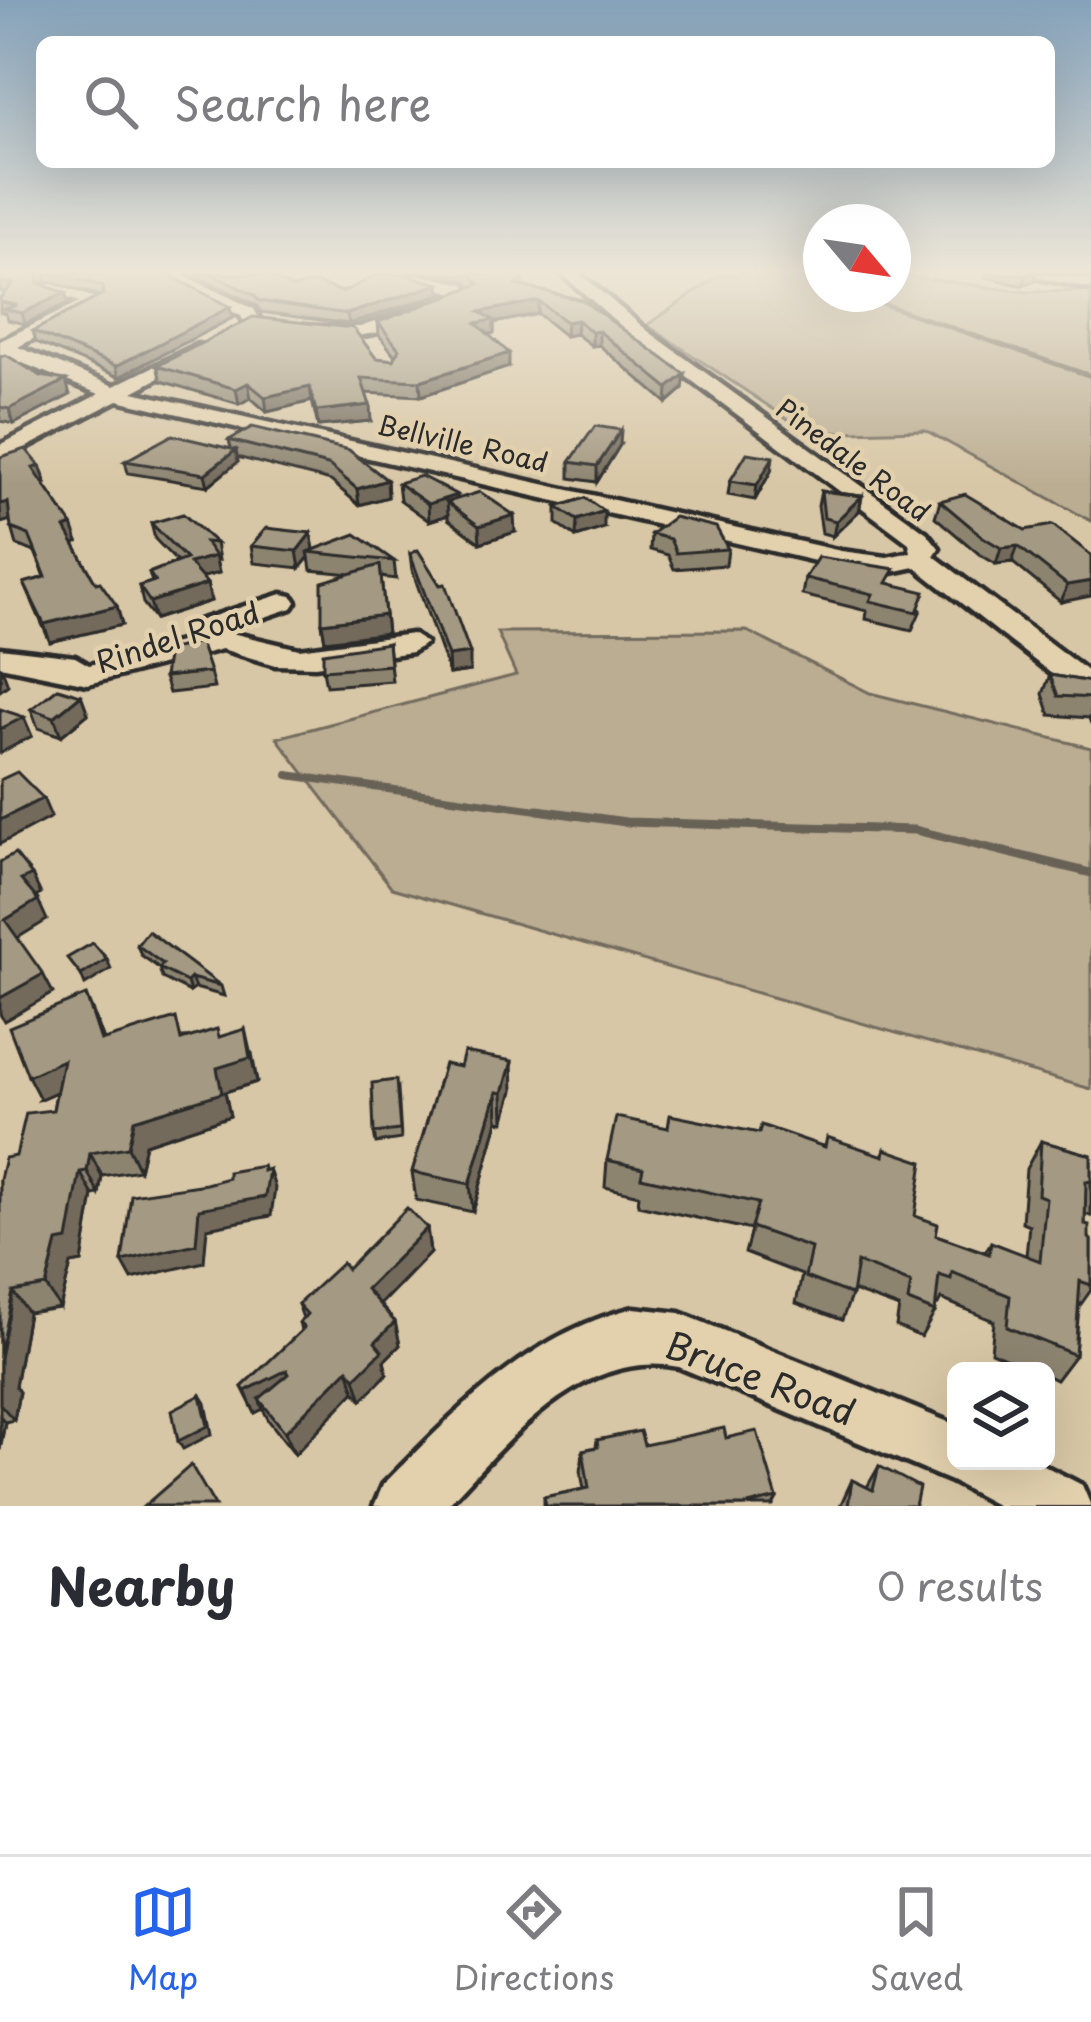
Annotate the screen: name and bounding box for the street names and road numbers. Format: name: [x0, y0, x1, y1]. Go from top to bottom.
street label: Pinedale Road: [768, 387, 940, 531]
street label: Bellville Road: [374, 402, 552, 482]
street label: Rindel Road: [89, 588, 265, 684]
street label: Bruce Road: [658, 1316, 864, 1438]

